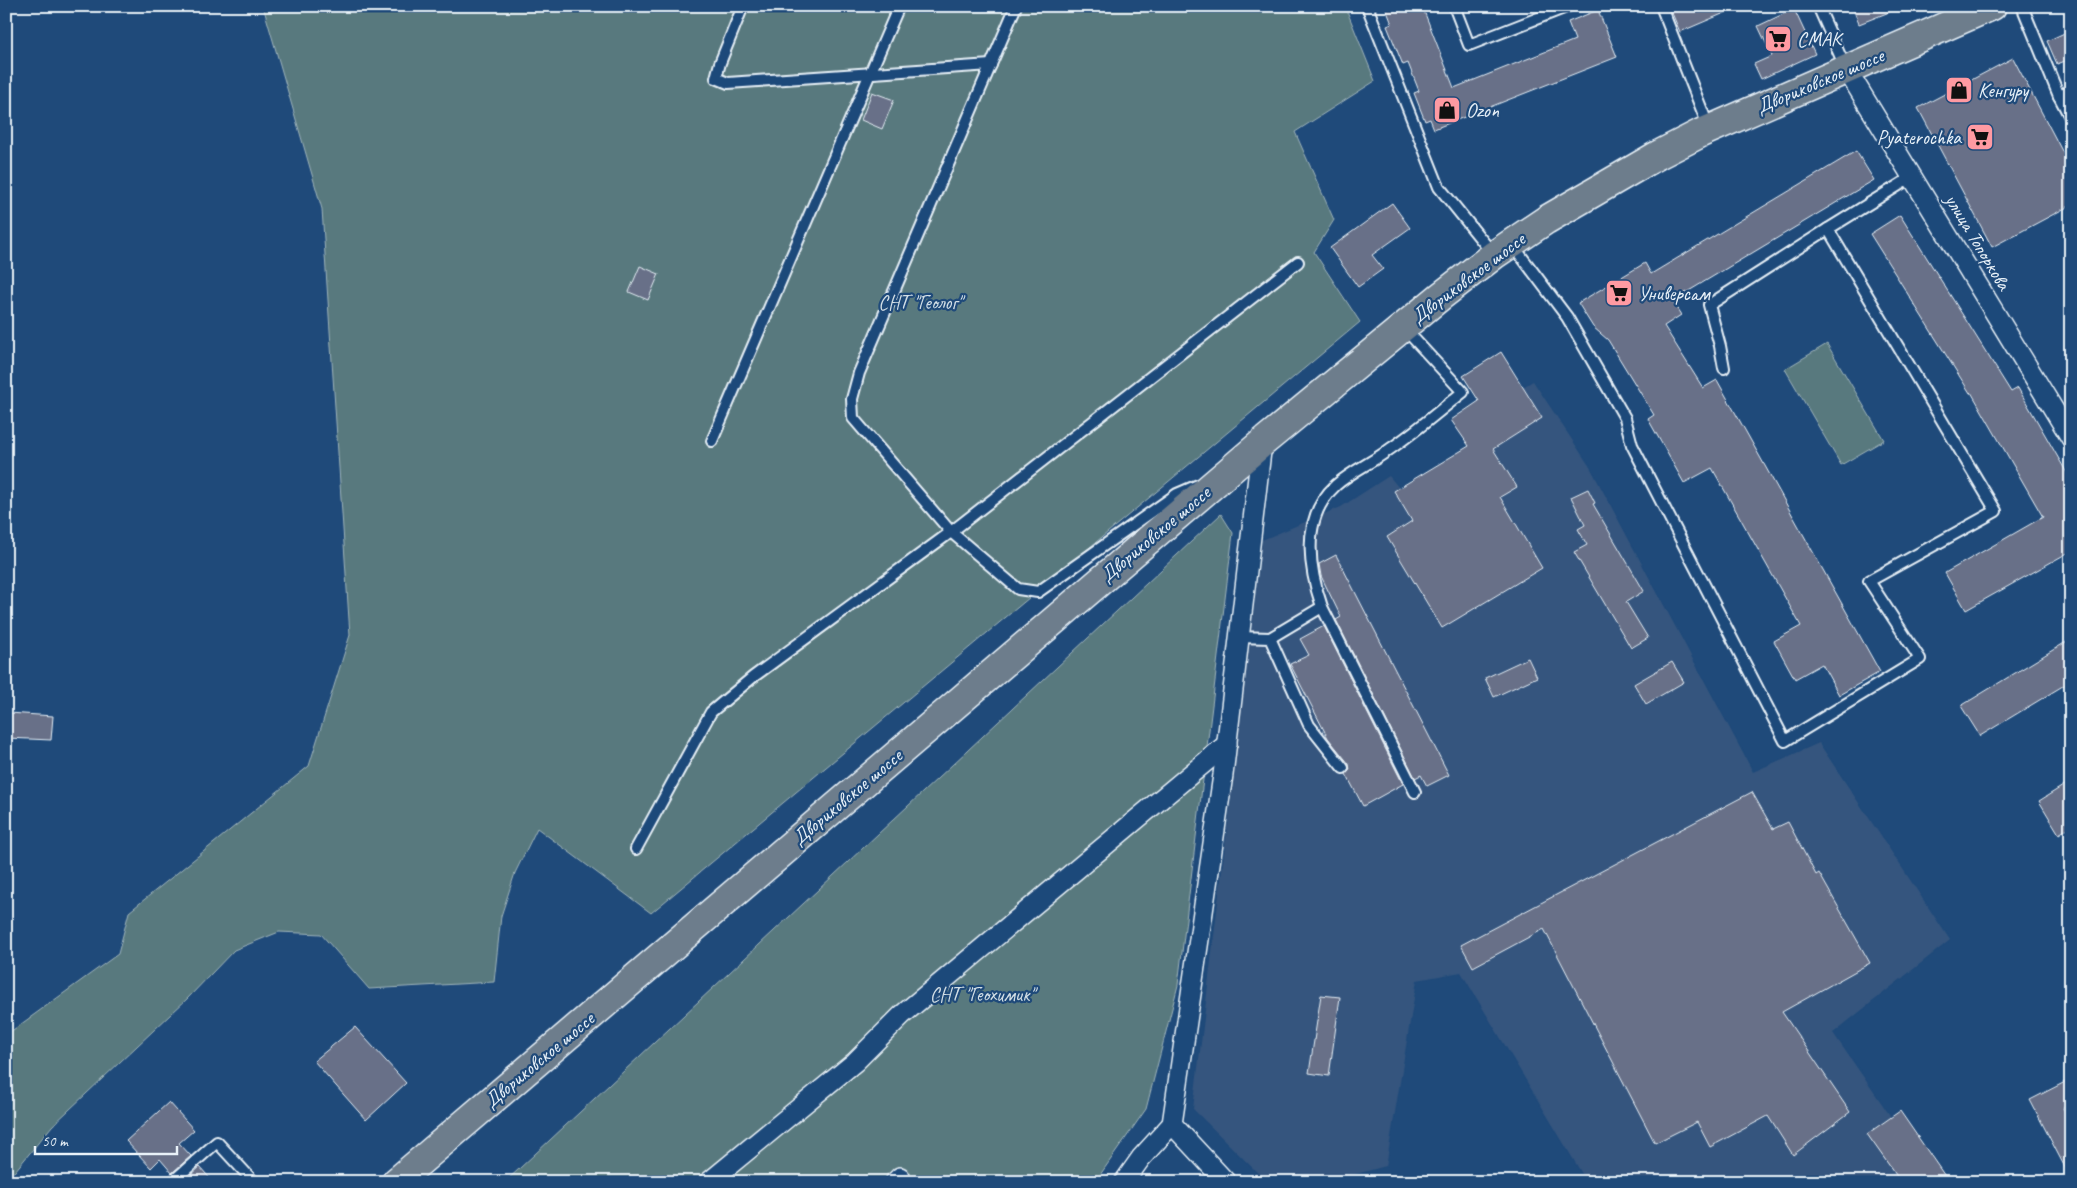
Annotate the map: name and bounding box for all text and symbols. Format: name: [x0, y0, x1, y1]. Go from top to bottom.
supermarket icon: СМАК: [1763, 24, 1793, 54]
place label: СМАК: [1797, 27, 1844, 52]
street label: Двориковское шоссе: [1752, 42, 1889, 119]
shop icon: Кенгуру: [1944, 75, 1974, 105]
place label: Кенгуру: [1978, 78, 2030, 103]
shop icon: Ozon: [1432, 95, 1462, 125]
place label: Ozon: [1466, 98, 1500, 123]
supermarket icon: Pyaterochka: [1965, 122, 1995, 152]
place label: Pyaterochka: [1877, 125, 1962, 150]
street label: улица Топоркова: [1939, 188, 2017, 296]
street label: Двориковское шоссе: [1406, 226, 1531, 329]
supermarket icon: Универсам: [1604, 278, 1634, 308]
place label: Универсам: [1638, 281, 1711, 306]
park label: СНТ "Геолог": [878, 290, 966, 315]
street label: Двориковское шоссе: [1095, 480, 1216, 587]
street label: Двориковское шоссе: [787, 743, 908, 850]
park label: СНТ "Геохимик": [930, 982, 1039, 1007]
street label: Двориковское шоссе: [479, 1006, 600, 1113]
scale bar: [35, 1123, 178, 1155]
text: 50 m: [42, 1132, 69, 1151]

